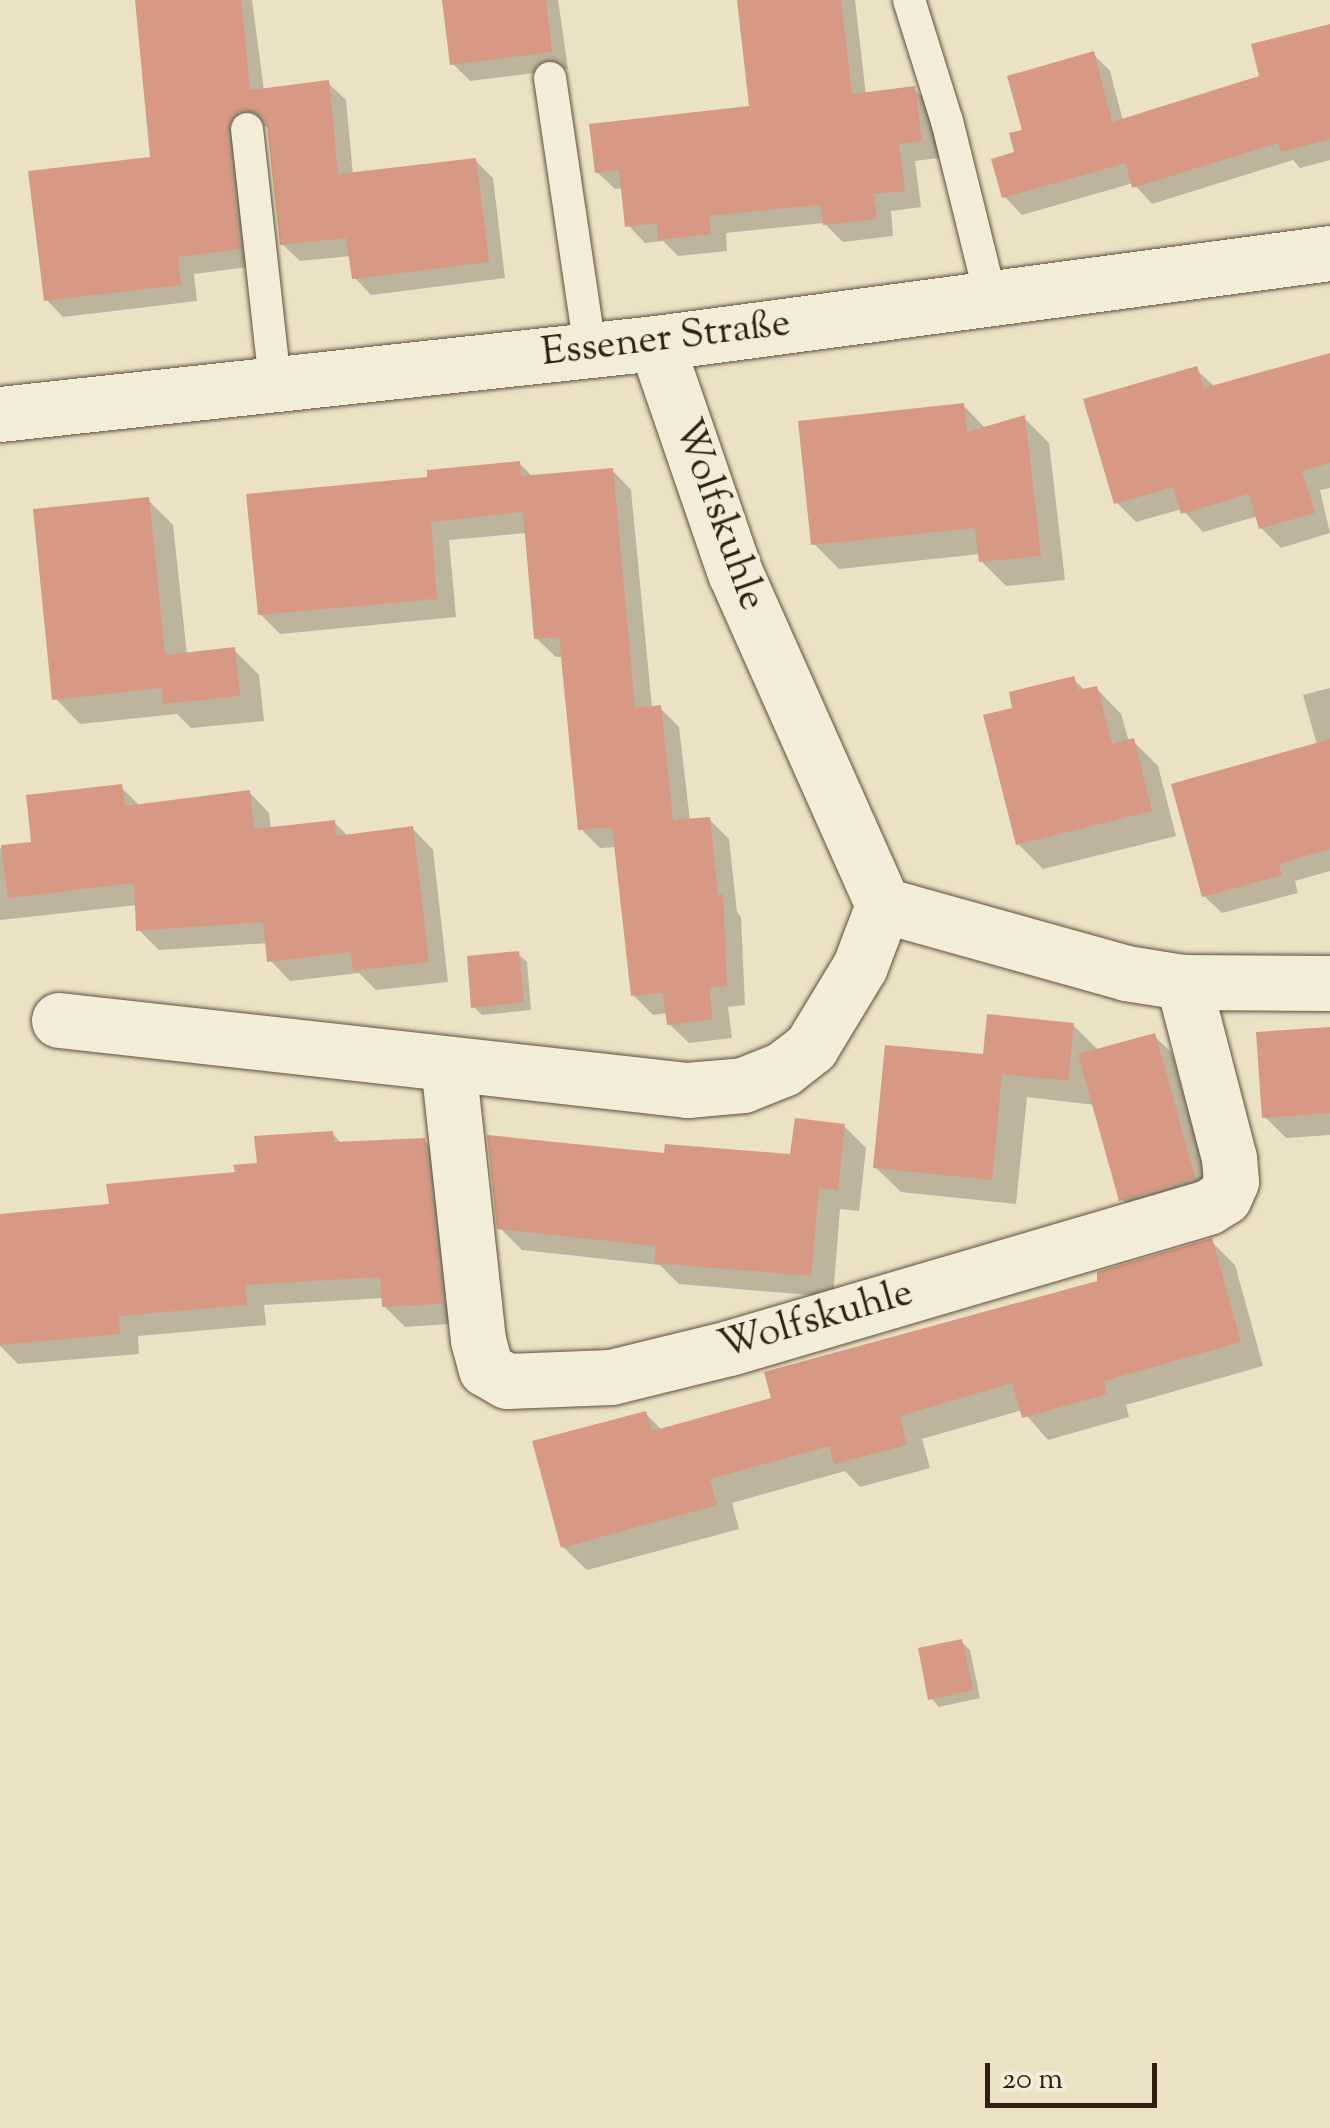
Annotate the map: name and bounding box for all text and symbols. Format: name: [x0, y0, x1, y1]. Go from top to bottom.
street label: Essener Straße: [539, 301, 793, 379]
street label: Wolfskuhle: [661, 413, 775, 617]
street label: Wolfskuhle: [713, 1270, 919, 1372]
scale bar: [990, 2043, 1162, 2105]
text: 20 m: [1002, 2059, 1063, 2102]

